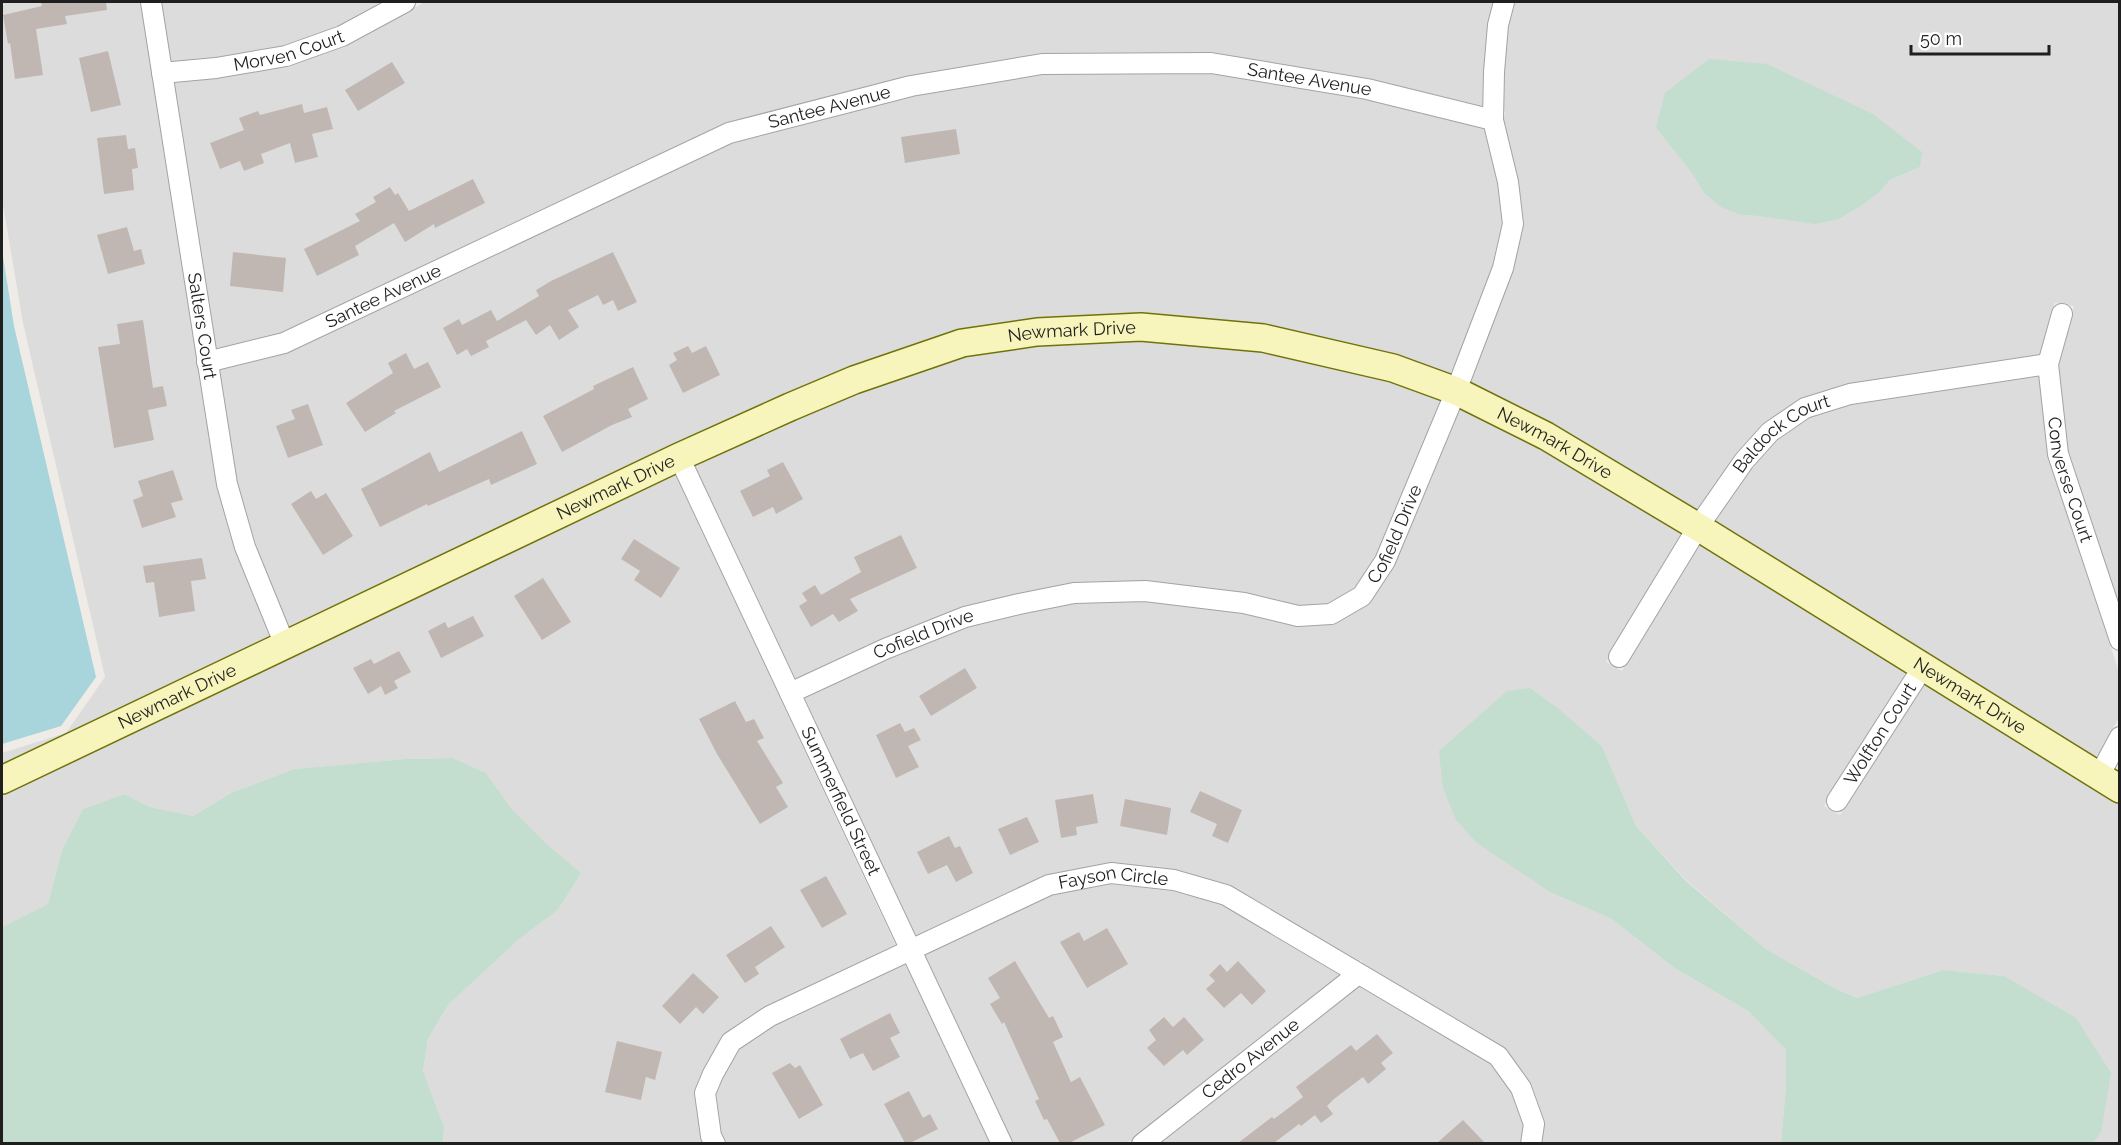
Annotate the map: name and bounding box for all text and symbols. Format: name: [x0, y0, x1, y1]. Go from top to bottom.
scale bar: [1911, 18, 2049, 56]
street label: Morven Court: [232, 25, 346, 75]
text: 50 m: [1920, 28, 1962, 49]
street label: Santee Avenue: [1246, 58, 1374, 100]
street label: Santee Avenue: [766, 81, 893, 132]
street label: Santee Avenue: [322, 259, 445, 332]
street label: Salters Court: [184, 271, 221, 381]
street label: Newmark Drive: [1006, 316, 1137, 346]
street label: Baldock Court: [1728, 390, 1832, 477]
street label: Newmark Drive: [1494, 402, 1617, 483]
street label: Converse Court: [2044, 416, 2098, 545]
street label: Newmark Drive: [553, 449, 678, 524]
street label: Cofield Drive: [1362, 481, 1426, 587]
street label: Cofield Drive: [870, 604, 976, 663]
street label: Newmark Drive: [1910, 652, 2031, 738]
street label: Newmark Drive: [114, 659, 240, 733]
street label: Wolfton Court: [1839, 678, 1920, 788]
street label: Summerfield Street: [797, 723, 885, 878]
street label: Fayson Circle: [1057, 861, 1170, 893]
street label: Cedro Avenue: [1197, 1013, 1303, 1103]

